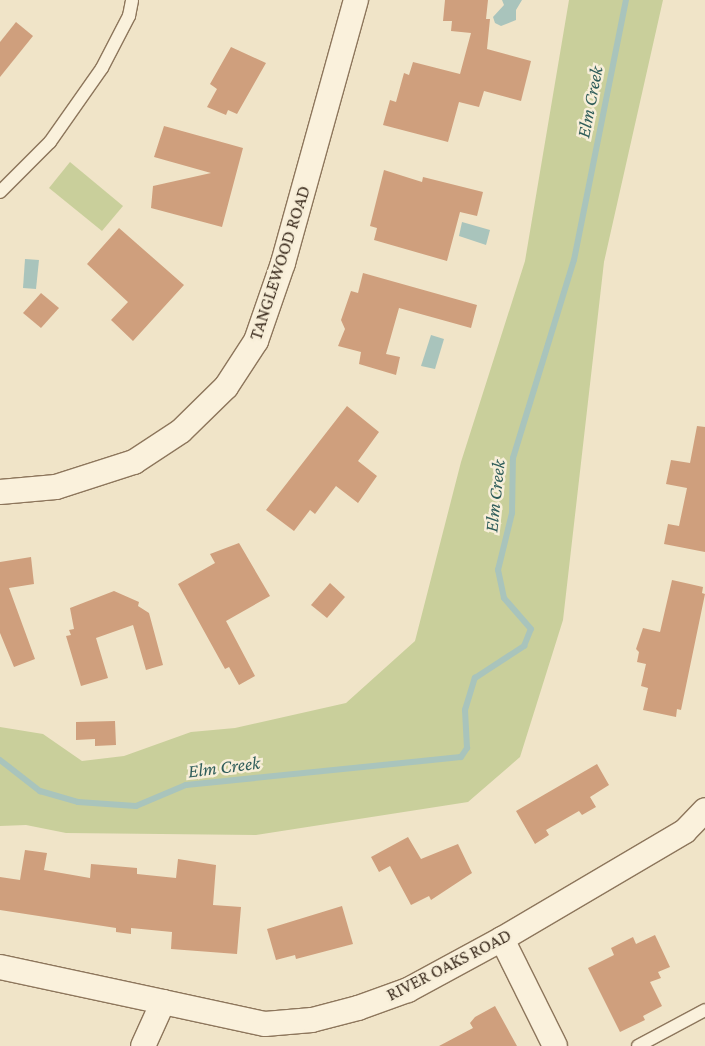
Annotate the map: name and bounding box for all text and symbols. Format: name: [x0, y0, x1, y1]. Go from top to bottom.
water label: Elm Creek: [572, 64, 608, 140]
street label: TANGLEWOOD ROAD: [245, 183, 315, 343]
water label: Elm Creek: [480, 459, 510, 533]
water label: Elm Creek: [187, 751, 261, 783]
street label: RIVER OAKS ROAD: [383, 924, 515, 1006]

